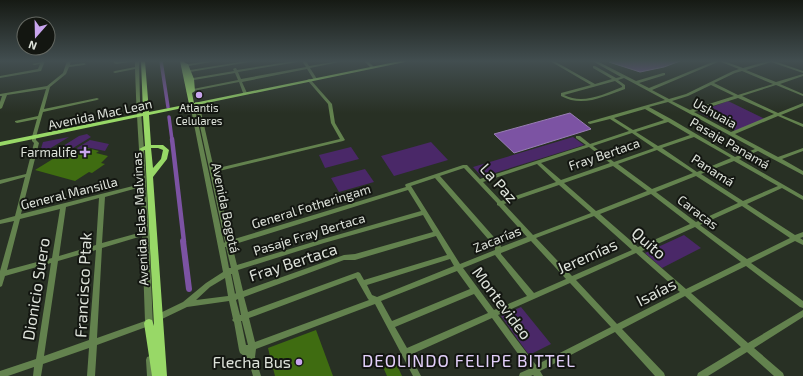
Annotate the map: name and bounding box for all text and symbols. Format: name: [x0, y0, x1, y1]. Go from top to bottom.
north arrow: [16, 16, 56, 56]
text: N: [26, 38, 38, 53]
marker: Atlantis Celulares: [194, 90, 204, 100]
street label: Ushuaia: [690, 94, 740, 132]
street label: Avenida Mac Lean: [46, 95, 154, 133]
place label: Atlantis Celulares: [176, 101, 223, 127]
street label: Pasaje Panamá: [687, 114, 773, 172]
street label: Fray Bertaca: [566, 134, 642, 174]
place label: Farmalife: [21, 144, 77, 160]
marker: Farmalife: [80, 147, 90, 157]
street label: Panamá: [689, 150, 737, 190]
street label: Avenida Islas Malvinas: [129, 152, 151, 286]
street label: La Paz: [477, 159, 522, 206]
street label: Avenida Bogotá: [209, 161, 243, 255]
street label: General Mansilla: [19, 173, 119, 213]
street label: General Fotheringam: [249, 180, 373, 232]
street label: Caracas: [674, 191, 722, 233]
street label: Pasaje Fray Bertaca: [251, 209, 367, 259]
street label: Zacarías: [471, 222, 523, 256]
street label: Quito: [628, 223, 670, 263]
street label: Francisco Ptak: [70, 232, 95, 338]
street label: Jeremías: [554, 234, 620, 277]
street label: Dionicio Suero: [18, 236, 53, 341]
street label: Fray Bertaca: [246, 238, 339, 285]
street label: Montevideo: [469, 262, 536, 343]
street label: Isaías: [633, 274, 679, 310]
district label: DEOLINDO FELIPE BITTEL: [362, 350, 576, 370]
place label: Flecha Bus: [212, 352, 291, 371]
marker: Flecha Bus: [294, 357, 304, 367]

